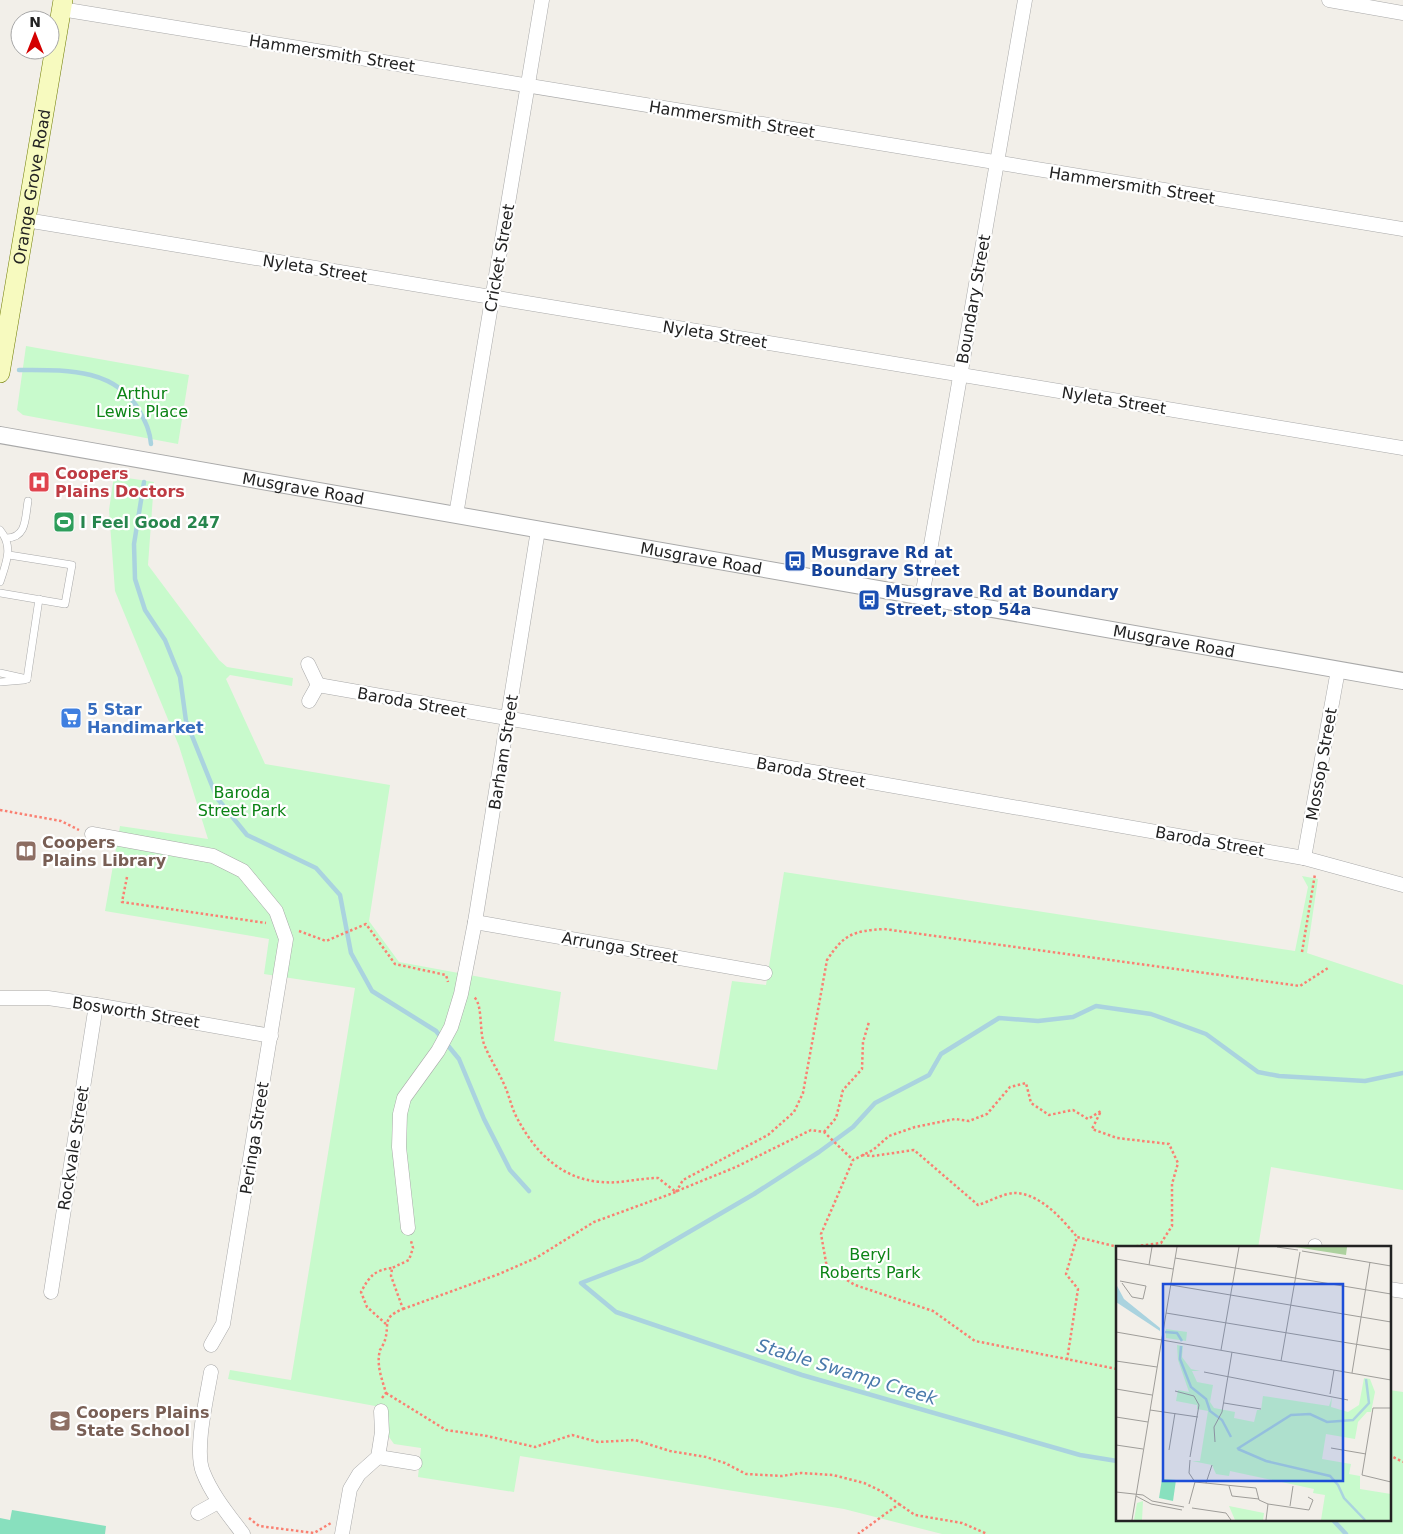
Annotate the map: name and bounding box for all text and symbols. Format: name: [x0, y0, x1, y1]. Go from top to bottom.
north arrow: [10, 10, 60, 60]
text: N: [29, 14, 41, 30]
street label: Hammersmith Street: [248, 31, 416, 76]
street label: Hammersmith Street: [648, 97, 816, 142]
street label: Orange Grove Road: [10, 108, 54, 266]
street label: Hammersmith Street: [1048, 163, 1216, 208]
street label: Cricket Street: [481, 203, 518, 314]
street label: Boundary Street: [953, 233, 994, 365]
street label: Nyleta Street: [261, 251, 369, 286]
street label: Nyleta Street: [661, 317, 769, 352]
street label: Nyleta Street: [1060, 383, 1168, 418]
park label: Arthur Lewis Place: [96, 384, 188, 421]
place label: Coopers Plains Doctors: [55, 464, 185, 501]
street label: Musgrave Road: [241, 469, 366, 509]
hospital icon: Coopers Plains Doctors: [27, 470, 51, 494]
sports icon: I Feel Good 247: [52, 510, 76, 534]
place label: I Feel Good 247: [80, 513, 220, 532]
street label: Musgrave Road: [639, 538, 764, 578]
place label: Musgrave Rd at Boundary Street: [811, 543, 960, 580]
bus stop icon: Musgrave Rd at Boundary Street: [783, 549, 807, 573]
place label: Musgrave Rd at Boundary Street, stop 54a: [885, 582, 1119, 619]
bus stop icon: Musgrave Rd at Boundary Street, stop 54a: [857, 588, 881, 612]
street label: Musgrave Road: [1112, 621, 1236, 661]
street label: Baroda Street: [356, 684, 468, 721]
street label: Barham Street: [485, 693, 522, 811]
place label: 5 Star Handimarket: [87, 700, 204, 737]
supermarket icon: 5 Star Handimarket: [59, 706, 83, 730]
street label: Mossop Street: [1302, 706, 1341, 822]
street label: Baroda Street: [755, 754, 867, 791]
park label: Baroda Street Park: [198, 783, 287, 820]
street label: Baroda Street: [1154, 823, 1266, 860]
place label: Coopers Plains Library: [42, 833, 167, 870]
library icon: Coopers Plains Library: [14, 839, 38, 863]
street label: Arrunga Street: [560, 928, 680, 967]
street label: Bosworth Street: [71, 993, 201, 1032]
street label: Peringa Street: [236, 1080, 273, 1196]
street label: Rockvale Street: [54, 1085, 93, 1212]
park label: Beryl Roberts Park: [819, 1245, 921, 1282]
inset map: [1116, 1246, 1390, 1522]
water label: Stable Swamp Creek: [755, 1334, 941, 1409]
place label: Coopers Plains State School: [76, 1403, 209, 1440]
school or university icon: Coopers Plains State School: [48, 1409, 72, 1433]

